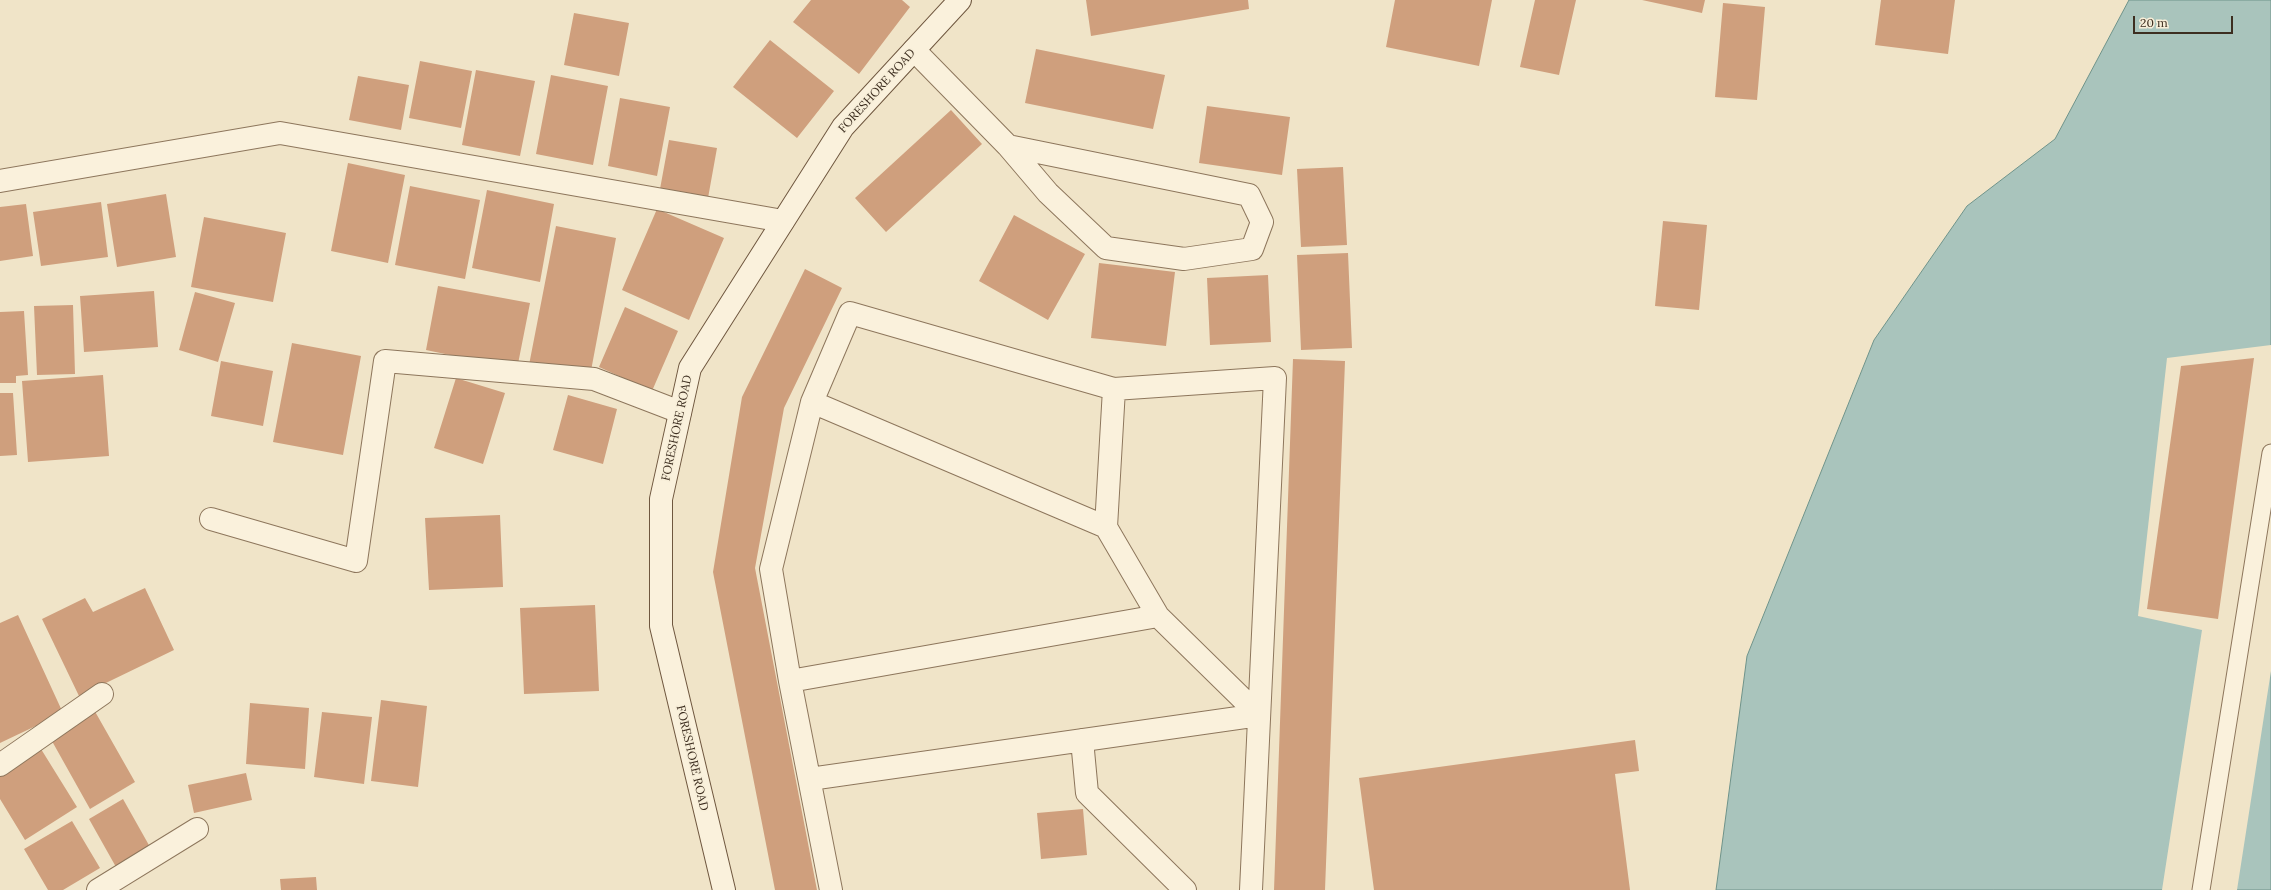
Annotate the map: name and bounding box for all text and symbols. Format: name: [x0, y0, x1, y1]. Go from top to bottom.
scale bar: [2135, 8, 2235, 34]
text: 20 m: [2140, 15, 2168, 30]
street label: FORESHORE ROAD: [836, 46, 918, 136]
street label: FORESHORE ROAD: [659, 374, 695, 482]
street label: FORESHORE ROAD: [673, 704, 711, 812]

